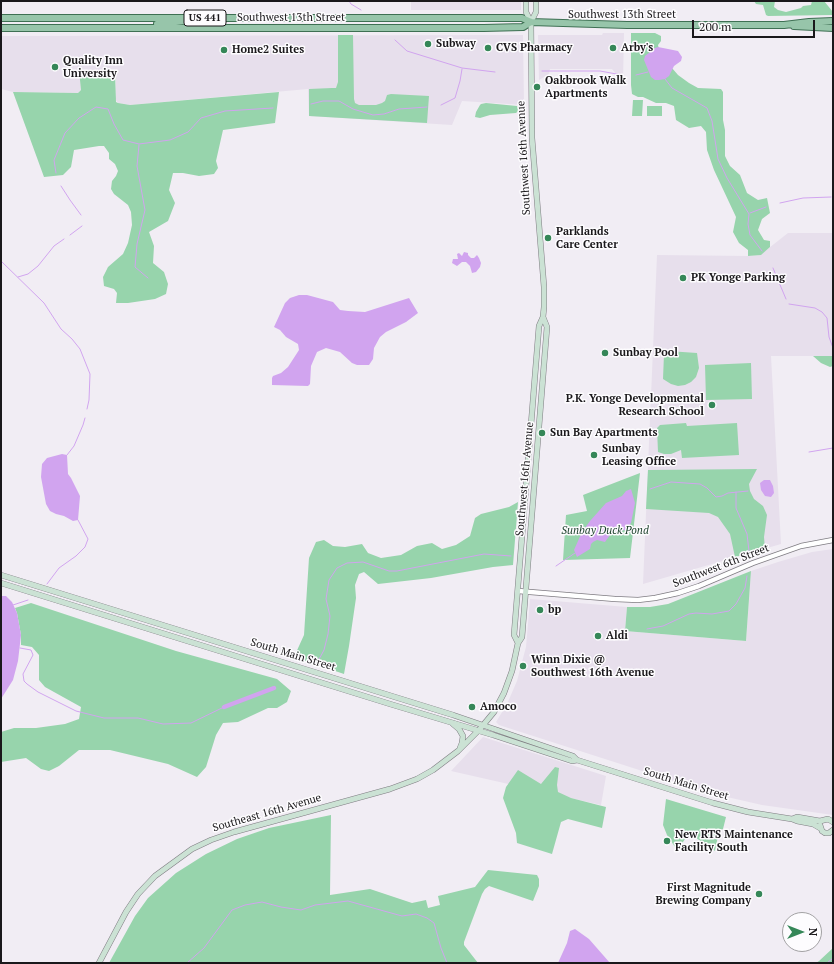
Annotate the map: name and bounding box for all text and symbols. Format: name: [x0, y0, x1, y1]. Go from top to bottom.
street label: Southwest 13th Street: [568, 8, 676, 22]
road number: US 441: [184, 10, 226, 26]
street label: Southwest 13th Street: [237, 11, 345, 25]
scale bar: [694, 12, 817, 38]
text: 200 m: [699, 19, 731, 34]
place label: Subway: [436, 37, 476, 51]
marker: Subway: [423, 39, 433, 49]
place label: CVS Pharmacy: [496, 41, 572, 55]
place label: Arby's: [621, 41, 653, 55]
place label: Home2 Suites: [232, 43, 304, 57]
marker: CVS Pharmacy: [483, 43, 493, 53]
marker: Arby's: [608, 43, 618, 53]
marker: Home2 Suites: [219, 45, 229, 55]
place label: Quality Inn University: [63, 54, 123, 80]
marker: Quality Inn University: [50, 62, 60, 72]
place label: Oakbrook Walk Apartments: [545, 74, 626, 100]
marker: Oakbrook Walk Apartments: [532, 82, 542, 92]
street label: Southwest 16th Avenue: [514, 100, 534, 216]
place label: Parklands Care Center: [556, 225, 618, 251]
marker: Parklands Care Center: [543, 233, 553, 243]
place label: PK Yonge Parking: [691, 271, 785, 285]
marker: PK Yonge Parking: [678, 273, 688, 283]
place label: Sunbay Pool: [613, 346, 678, 360]
marker: Sunbay Pool: [600, 348, 610, 358]
place label: P.K. Yonge Developmental Research School: [566, 392, 704, 418]
marker: P.K. Yonge Developmental Research School: [707, 400, 717, 410]
street label: Southwest 16th Avenue: [513, 421, 537, 537]
place label: Sun Bay Apartments: [550, 426, 658, 440]
marker: Sun Bay Apartments: [537, 428, 547, 438]
place label: Sunbay Leasing Office: [602, 442, 676, 468]
marker: Sunbay Leasing Office: [589, 450, 599, 460]
park label: Sunbay Duck Pond: [561, 524, 649, 538]
street label: Southwest 6th Street: [671, 542, 771, 590]
place label: bp: [548, 603, 561, 617]
marker: bp: [535, 605, 545, 615]
place label: Aldi: [606, 629, 628, 643]
marker: Aldi: [593, 631, 603, 641]
street label: South Main Street: [249, 636, 337, 674]
place label: Winn Dixie @ Southwest 16th Avenue: [531, 653, 654, 679]
marker: Winn Dixie @ Southwest 16th Avenue: [518, 661, 528, 671]
place label: Amoco: [480, 700, 516, 714]
marker: Amoco: [467, 702, 477, 712]
street label: South Main Street: [642, 765, 730, 803]
street label: Southeast 16th Avenue: [211, 791, 323, 835]
place label: New RTS Maintenance Facility South: [675, 828, 793, 854]
marker: New RTS Maintenance Facility South: [662, 836, 672, 846]
place label: First Magnitude Brewing Company: [655, 881, 751, 907]
marker: First Magnitude Brewing Company: [754, 889, 764, 899]
north arrow: [782, 912, 822, 952]
text: N: [806, 928, 820, 936]

